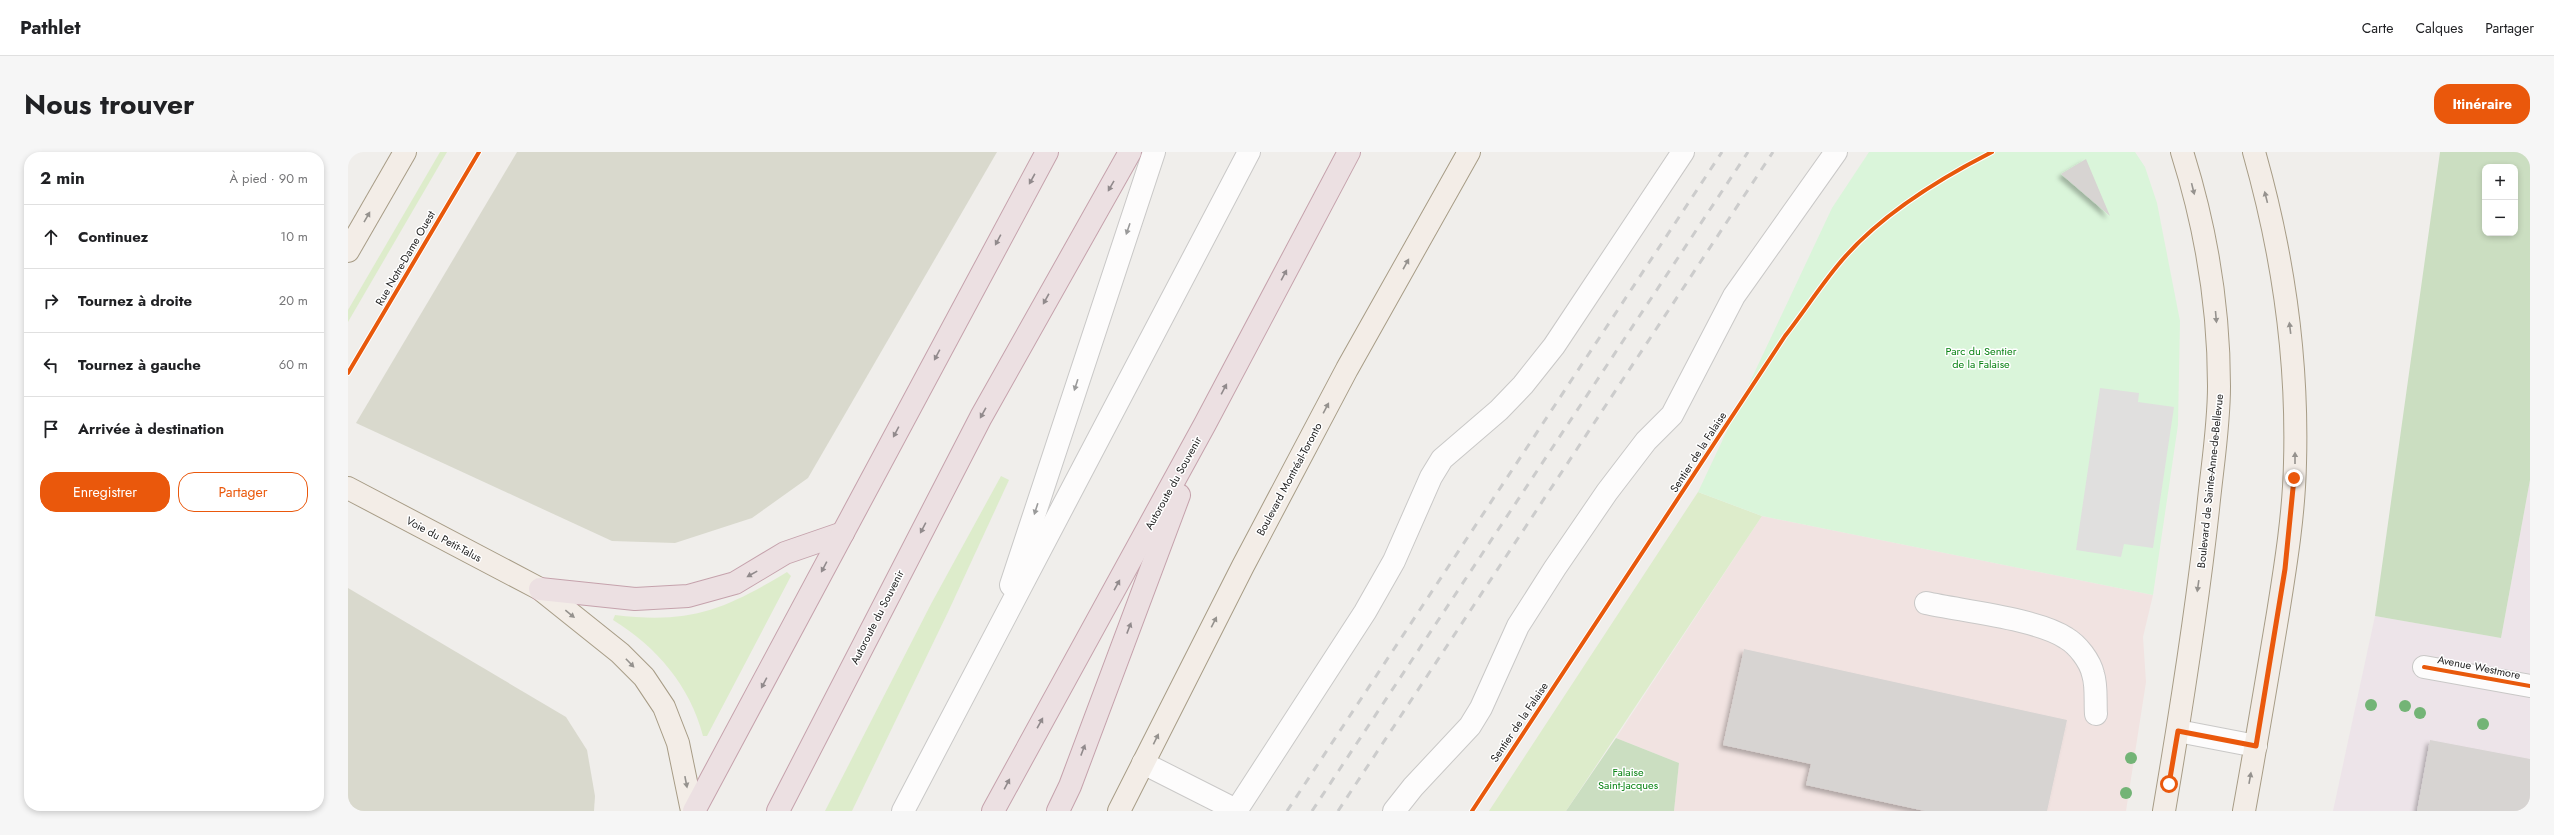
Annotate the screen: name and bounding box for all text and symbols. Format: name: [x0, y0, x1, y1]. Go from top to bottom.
text: Pathlet: [20, 14, 80, 41]
text: Carte: [2362, 18, 2393, 38]
text: Calques: [2415, 18, 2463, 38]
text: Partager: [2485, 18, 2534, 38]
text: Nous trouver: [24, 84, 195, 125]
button: Itinéraire: [2434, 84, 2530, 124]
map controls: [2482, 164, 2518, 236]
button: +: [2482, 164, 2518, 200]
text: 2 min: [40, 166, 85, 190]
text: À pied · 90 m: [230, 169, 308, 188]
one-way arrow: [1028, 173, 1035, 185]
one-way arrow: [1107, 180, 1114, 192]
one-way arrow: [2191, 183, 2197, 196]
one-way arrow: [2263, 190, 2269, 202]
button: −: [2482, 200, 2518, 236]
street label: Rue Notre-Dame Ouest: [371, 207, 439, 308]
one-way arrow: [364, 211, 371, 223]
one-way arrow: [1125, 223, 1131, 235]
icon: ahead: [40, 226, 62, 248]
text: Continuez: [78, 226, 148, 248]
text: 10 m: [280, 227, 308, 246]
one-way arrow: [995, 235, 1002, 246]
one-way arrow: [1403, 258, 1410, 270]
one-way arrow: [1281, 269, 1288, 280]
icon: right: [40, 290, 62, 312]
text: Tournez à droite: [78, 290, 192, 312]
text: 20 m: [279, 291, 308, 310]
one-way arrow: [1043, 293, 1049, 305]
one-way arrow: [2212, 311, 2219, 323]
one-way arrow: [2287, 322, 2293, 334]
park label: Parc du Sentier de la Falaise: [1946, 343, 2017, 372]
one-way arrow: [934, 349, 940, 361]
icon: left: [40, 354, 62, 376]
text: Tournez à gauche: [78, 354, 201, 376]
text: 60 m: [279, 355, 308, 374]
one-way arrow: [1073, 379, 1079, 391]
one-way arrow: [1220, 384, 1227, 395]
street label: Boulevard de Sainte-Anne-de-Bellevue: [2193, 393, 2227, 569]
one-way arrow: [1323, 402, 1330, 414]
one-way arrow: [980, 407, 987, 418]
street label: Sentier de la Falaise: [1666, 408, 1730, 495]
icon: arrive: [40, 418, 62, 440]
text: Arrivée à destination: [78, 418, 224, 440]
street label: Boulevard Montréal-Toronto: [1252, 420, 1326, 538]
one-way arrow: [893, 427, 899, 438]
street label: Autoroute du Souvenir: [1141, 433, 1205, 533]
one-way arrow: [2292, 451, 2298, 464]
route end: [2285, 469, 2303, 487]
button: Enregistrer: [40, 472, 170, 512]
button: Partager: [178, 472, 308, 512]
one-way arrow: [1033, 503, 1039, 515]
street label: Voie du Petit-Talus: [403, 512, 485, 566]
one-way arrow: [920, 522, 926, 534]
one-way arrow: [821, 561, 827, 573]
street label: Autoroute du Souvenir: [846, 567, 908, 667]
one-way arrow: [746, 571, 757, 577]
one-way arrow: [1113, 579, 1120, 590]
one-way arrow: [2195, 580, 2201, 592]
one-way arrow: [565, 609, 576, 618]
one-way arrow: [1211, 617, 1217, 628]
one-way arrow: [1126, 621, 1132, 633]
street label: Avenue Westmore: [2436, 651, 2522, 683]
one-way arrow: [625, 658, 635, 668]
one-way arrow: [761, 677, 767, 688]
street label: Sentier de la Falaise: [1486, 679, 1552, 765]
one-way arrow: [1037, 717, 1043, 729]
one-way arrow: [1153, 733, 1159, 744]
one-way arrow: [1081, 743, 1087, 755]
park label: Falaise Saint-Jacques: [1598, 764, 1659, 793]
one-way arrow: [2247, 772, 2253, 784]
route start: [2160, 775, 2178, 793]
one-way arrow: [684, 776, 690, 788]
one-way arrow: [1004, 778, 1010, 790]

